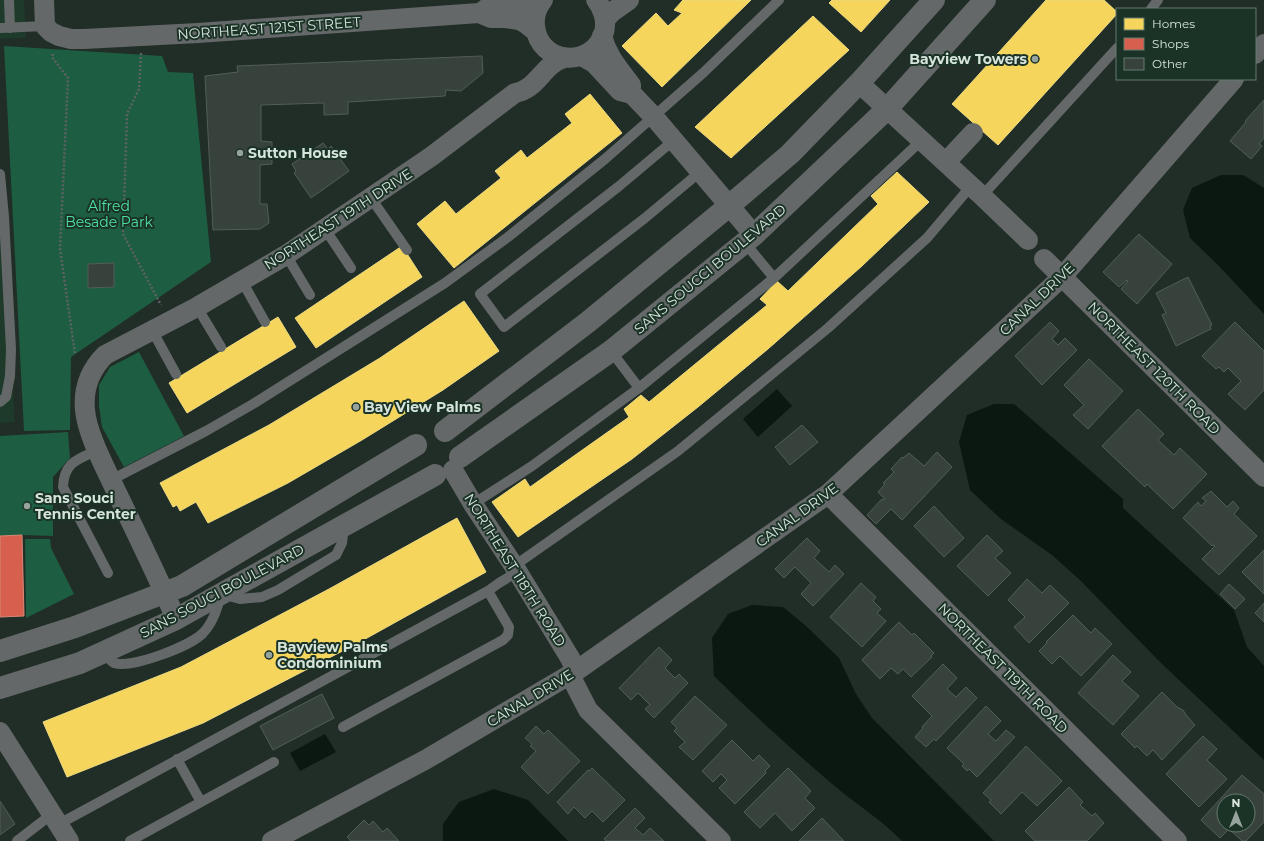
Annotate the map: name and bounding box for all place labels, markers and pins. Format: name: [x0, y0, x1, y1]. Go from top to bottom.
place label: Bayview Towers: [909, 50, 1028, 68]
marker: Bayview Towers: [1030, 54, 1040, 64]
place label: Sutton House: [248, 144, 348, 162]
marker: Sutton House: [235, 148, 245, 158]
place label: Bay View Palms: [364, 398, 481, 416]
marker: Bay View Palms: [351, 402, 361, 412]
place label: Sans Souci Tennis Center: [35, 489, 136, 523]
marker: Sans Souci Tennis Center: [22, 501, 32, 511]
place label: Bayview Palms Condominium: [277, 638, 388, 672]
marker: Bayview Palms Condominium: [264, 650, 274, 660]

